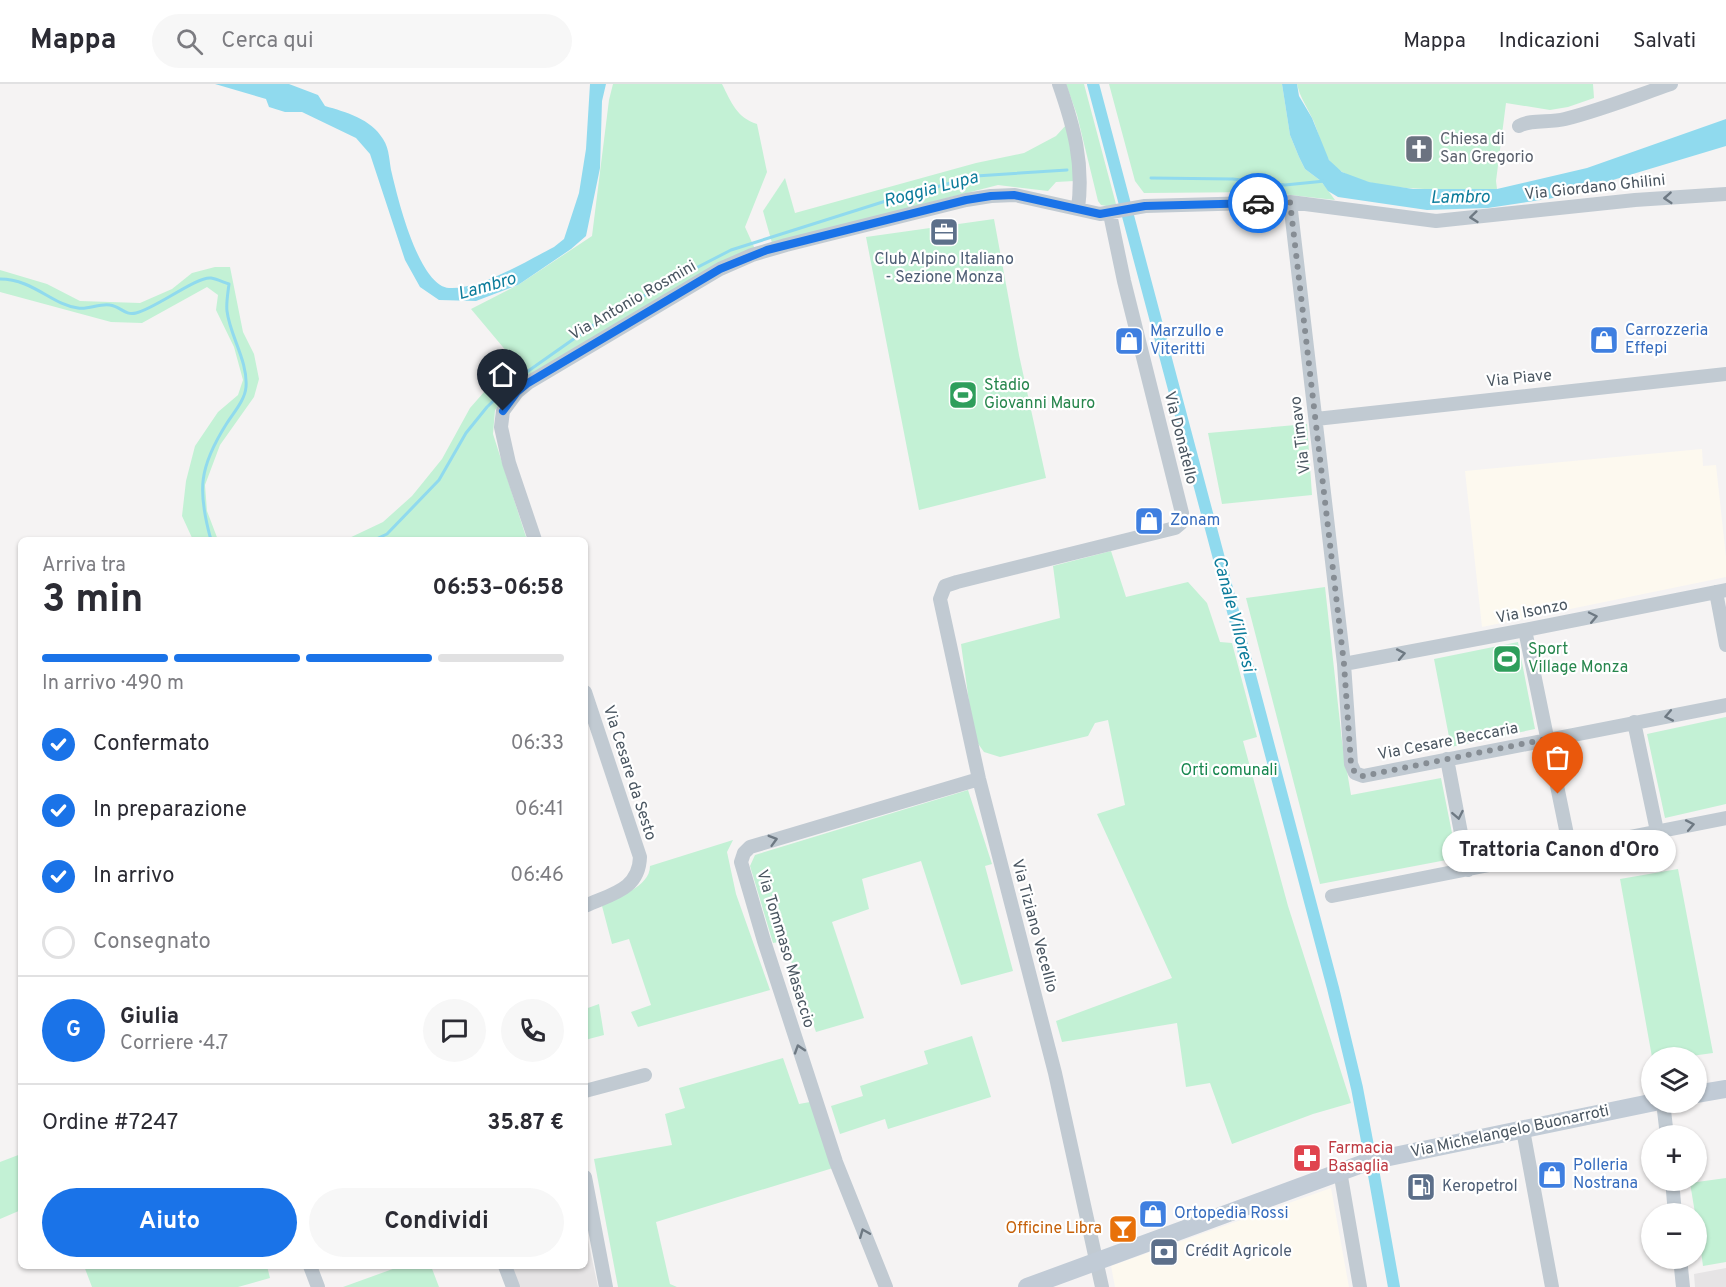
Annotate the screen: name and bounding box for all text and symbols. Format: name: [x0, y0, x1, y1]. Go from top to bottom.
search box: [152, 14, 572, 68]
text: Mappa: [30, 23, 116, 59]
icon: search: [173, 25, 206, 58]
text: Cerca qui: [221, 28, 314, 55]
text: Mappa: [1403, 28, 1466, 55]
text: Indicazioni: [1499, 28, 1600, 55]
text: Salvati: [1633, 28, 1696, 55]
place label: Chiesa di San Gregorio: [1440, 130, 1534, 168]
church icon: Chiesa di San Gregorio: [1403, 133, 1435, 165]
water label: Roggia Lupa: [881, 166, 981, 214]
street label: Via Giordano Ghilini: [1524, 171, 1666, 205]
courier: [1228, 173, 1288, 233]
water label: Lambro: [1430, 186, 1490, 210]
icon: car: [1242, 187, 1275, 220]
one-way arrow: [1663, 191, 1672, 204]
one-way arrow: [1469, 210, 1478, 223]
office icon: Club Alpino Italiano - Sezione Monza: [928, 216, 960, 248]
place label: Club Alpino Italiano - Sezione Monza: [874, 250, 1014, 288]
street label: Via Antonio Rosmini: [566, 256, 700, 346]
water label: Lambro: [455, 268, 519, 306]
place label: Carrozzeria Effepi: [1625, 321, 1708, 359]
place label: Marzullo e Viteritti: [1150, 322, 1224, 360]
shop icon: Carrozzeria Effepi: [1588, 324, 1620, 356]
shop icon: Marzullo e Viteritti: [1113, 325, 1145, 357]
pin: [477, 349, 528, 411]
icon: home: [486, 358, 519, 391]
street label: Via Piave: [1485, 366, 1553, 392]
place label: Stadio Giovanni Mauro: [984, 376, 1095, 414]
sports icon: Stadio Giovanni Mauro: [947, 379, 979, 411]
street label: Via Donatello: [1159, 389, 1201, 487]
street label: Via Timavo: [1286, 395, 1316, 475]
shop icon: Zonam: [1133, 505, 1165, 537]
place label: Zonam: [1170, 511, 1220, 531]
text: Arriva tra: [42, 553, 126, 579]
water label: Canale Villoresi: [1206, 554, 1260, 676]
text: 06:53–06:58: [433, 575, 564, 602]
text: 3 min: [42, 577, 143, 626]
street label: Via Isonzo: [1494, 595, 1570, 629]
one-way arrow: [1587, 611, 1597, 624]
place label: Sport Village Monza: [1528, 640, 1628, 678]
sports icon: Sport Village Monza: [1491, 643, 1523, 675]
one-way arrow: [1396, 648, 1406, 661]
text: In arrivo · 490 m: [42, 671, 184, 697]
street label: Via Cesare da Sesto: [598, 703, 660, 843]
one-way arrow: [1664, 709, 1674, 722]
street label: Via Cesare Beccaria: [1376, 719, 1520, 765]
icon: check: [42, 728, 75, 761]
text: Confermato: [93, 731, 210, 758]
text: 06:33: [511, 731, 564, 757]
pin: [1532, 732, 1583, 794]
icon: bag: [1541, 741, 1574, 774]
park label: Orti comunali: [1180, 761, 1278, 781]
icon: check: [42, 794, 75, 827]
text: In preparazione: [93, 797, 247, 824]
text: 06:41: [515, 797, 564, 823]
one-way arrow: [1451, 809, 1464, 819]
one-way arrow: [1685, 819, 1695, 832]
callout: Trattoria Canon d'Oro: [1441, 830, 1675, 872]
one-way arrow: [767, 835, 778, 847]
text: Trattoria Canon d'Oro: [1459, 838, 1659, 864]
street label: Via Tiziano Vecellio: [1007, 857, 1061, 995]
icon: check: [42, 860, 75, 893]
text: In arrivo: [93, 863, 175, 890]
text: 06:46: [510, 863, 564, 889]
street label: Via Tommaso Masaccio: [751, 867, 819, 1031]
text: Consegnato: [93, 929, 211, 956]
button: chat: [423, 999, 486, 1062]
button: phone: [501, 999, 564, 1062]
text: Giulia: [120, 1004, 179, 1031]
text: G: [66, 1017, 81, 1044]
text: Corriere · 4.7: [120, 1031, 228, 1057]
one-way arrow: [794, 1044, 806, 1055]
map controls: [1641, 1047, 1707, 1269]
button: layers: [1641, 1047, 1707, 1113]
street label: Via Michelangelo Buonarroti: [1409, 1101, 1611, 1163]
text: Ordine #7247: [42, 1110, 178, 1137]
text: 35.87 €: [487, 1110, 564, 1137]
button: +: [1641, 1125, 1707, 1191]
place label: Farmacia Basaglia: [1328, 1139, 1393, 1177]
pharmacy icon: Farmacia Basaglia: [1291, 1142, 1323, 1174]
place label: Polleria Nostrana: [1573, 1156, 1638, 1194]
shop icon: Polleria Nostrana: [1536, 1159, 1568, 1191]
fuel station icon: Keropetrol: [1405, 1171, 1437, 1203]
place label: Keropetrol: [1442, 1177, 1518, 1197]
button: Aiuto: [42, 1188, 297, 1257]
button: Condividi: [309, 1188, 564, 1257]
shop icon: Ortopedia Rossi: [1137, 1198, 1169, 1230]
button: −: [1641, 1203, 1707, 1269]
place label: Ortopedia Rossi: [1174, 1204, 1288, 1224]
bar icon: Officine Libra: [1107, 1213, 1139, 1245]
place label: Officine Libra: [1006, 1219, 1102, 1239]
one-way arrow: [859, 1228, 871, 1239]
bank icon: Crédit Agricole: [1148, 1236, 1180, 1268]
place label: Crédit Agricole: [1185, 1242, 1292, 1262]

